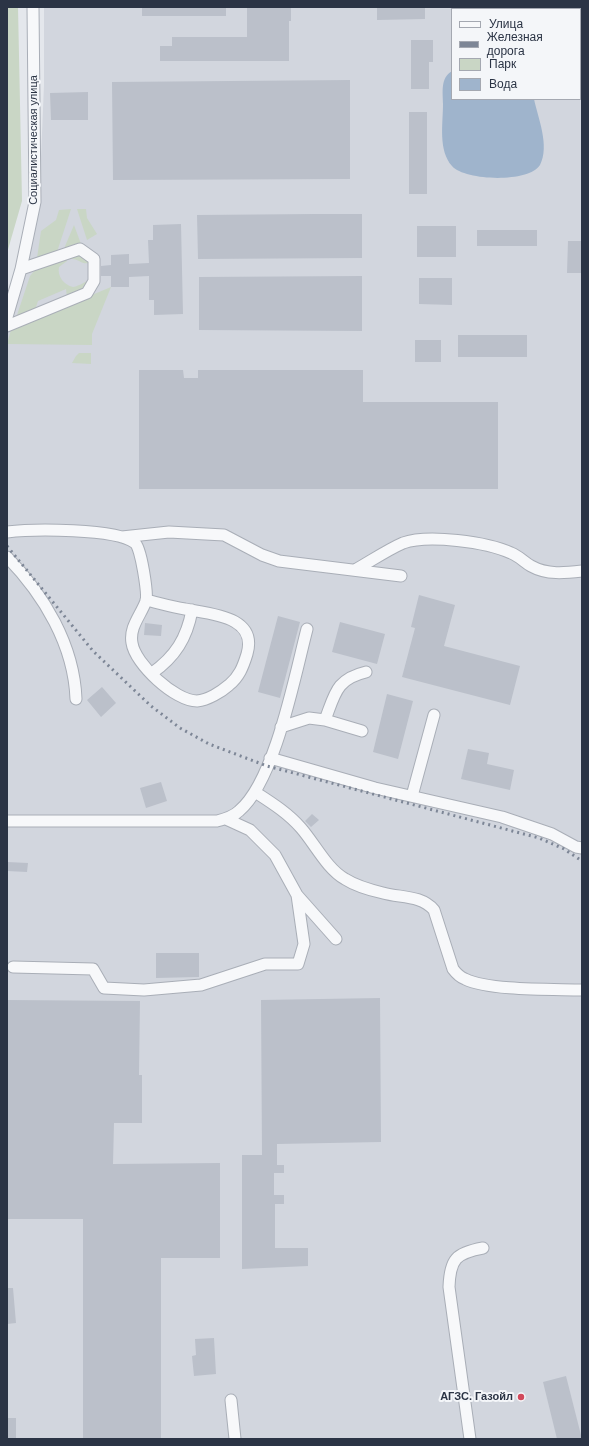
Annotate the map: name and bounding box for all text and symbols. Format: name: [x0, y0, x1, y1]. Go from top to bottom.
legend: [451, 8, 581, 100]
text: Улица: [489, 17, 523, 31]
text: Железная дорога: [487, 30, 543, 58]
text: Парк: [489, 57, 516, 71]
street label: Социалистическая улица: [27, 75, 41, 205]
text: Вода: [489, 77, 517, 91]
place label: АГЗС. Газойл: [440, 1390, 513, 1404]
marker: АГЗС. Газойл: [516, 1392, 526, 1402]

